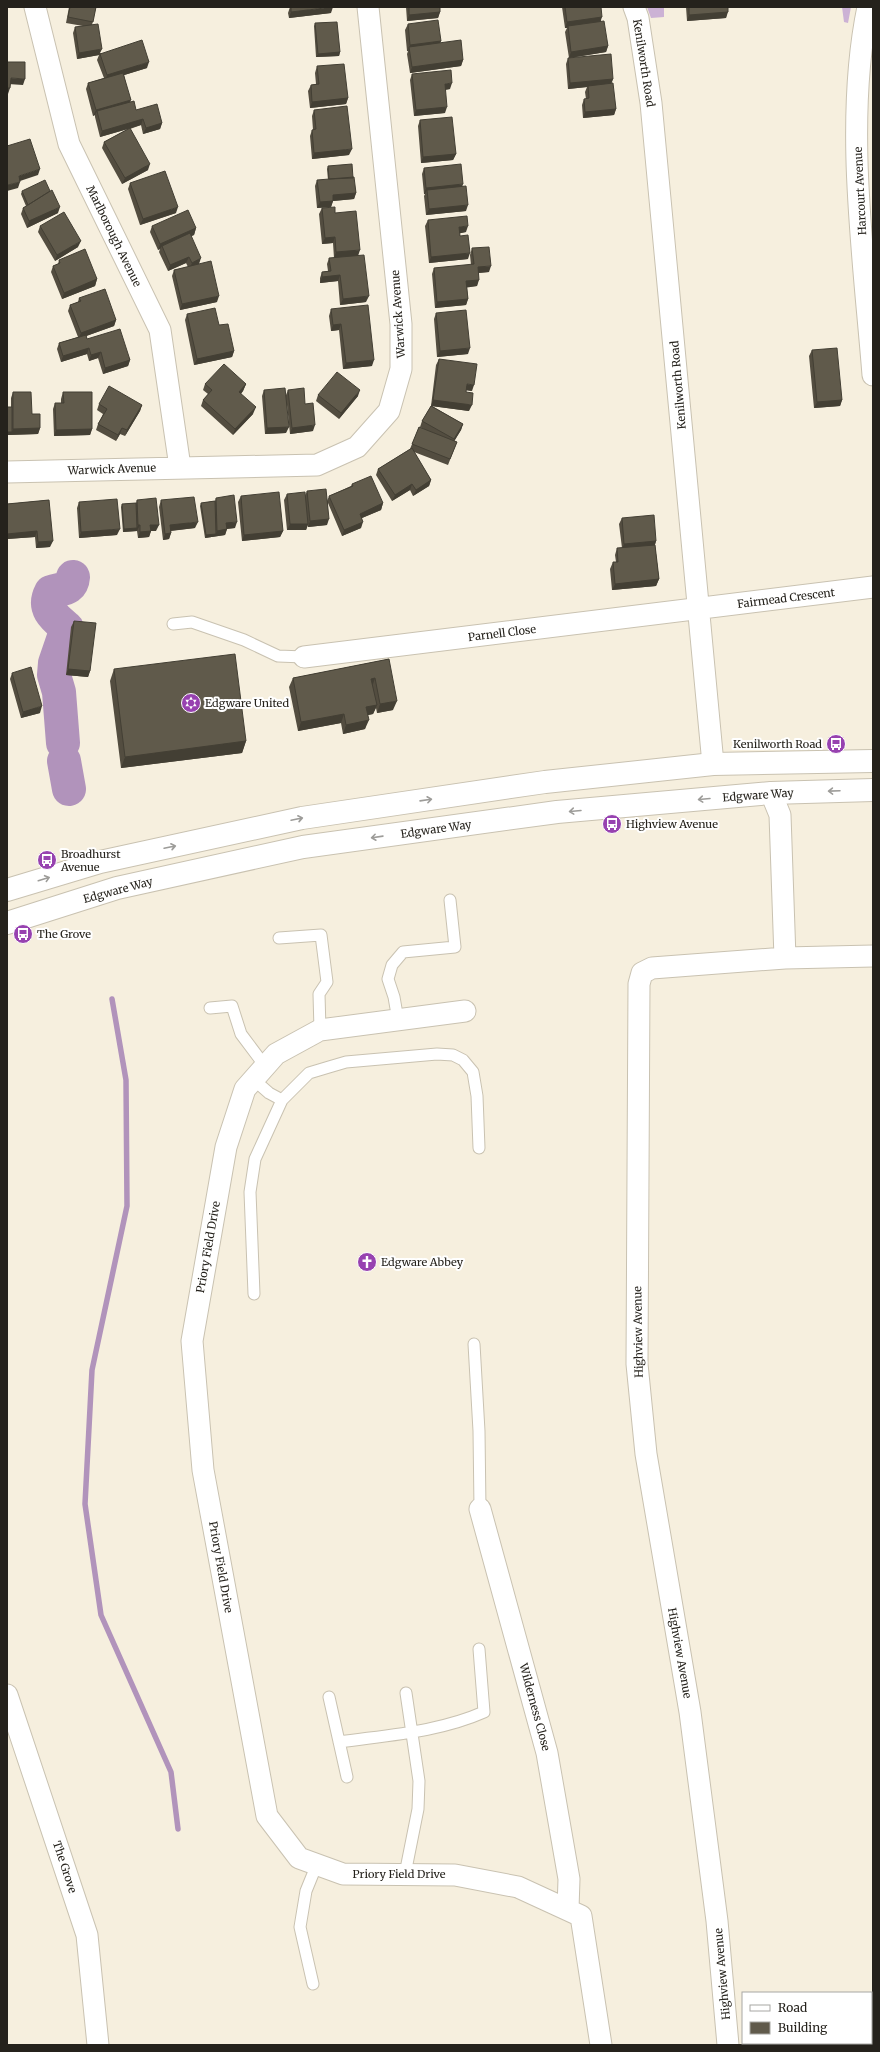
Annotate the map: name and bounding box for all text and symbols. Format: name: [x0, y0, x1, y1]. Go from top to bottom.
street label: Kenilworth Road: [630, 18, 658, 108]
street label: Harcourt Avenue: [851, 146, 869, 236]
street label: Marlborough Avenue: [83, 183, 145, 289]
street label: Warwick Avenue: [388, 269, 408, 359]
street label: Kenilworth Road: [667, 340, 689, 430]
street label: Warwick Avenue: [67, 460, 157, 478]
street label: Fairmead Crescent: [736, 585, 836, 611]
street label: Parnell Close: [467, 622, 537, 644]
synagogue icon: Edgware United: [180, 692, 202, 714]
place label: Edgware United: [205, 696, 289, 710]
bus stop icon: Kenilworth Road: [825, 733, 847, 755]
place label: Kenilworth Road: [733, 737, 822, 751]
street label: Edgware Way: [722, 785, 795, 804]
one-way arrow: [828, 787, 841, 795]
one-way arrow: [698, 795, 711, 803]
one-way arrow: [419, 796, 432, 804]
one-way arrow: [569, 807, 582, 814]
bus stop icon: Highview Avenue: [601, 813, 623, 835]
one-way arrow: [290, 815, 303, 823]
street label: Edgware Way: [400, 817, 473, 841]
place label: Highview Avenue: [626, 817, 718, 831]
one-way arrow: [371, 833, 384, 841]
one-way arrow: [163, 842, 176, 850]
place label: Broadhurst Avenue: [60, 847, 121, 874]
bus stop icon: Broadhurst Avenue: [36, 849, 58, 871]
street label: Edgware Way: [82, 874, 155, 906]
one-way arrow: [38, 875, 51, 882]
bus stop icon: The Grove: [12, 923, 34, 945]
place label: The Grove: [37, 927, 91, 941]
street label: Priory Field Drive: [193, 1200, 223, 1294]
church icon: Edgware Abbey: [356, 1251, 378, 1273]
place label: Edgware Abbey: [381, 1255, 464, 1269]
street label: Highview Avenue: [630, 1286, 646, 1378]
street label: Priory Field Drive: [206, 1520, 236, 1614]
street label: Highview Avenue: [665, 1607, 695, 1700]
street label: Wilderness Close: [516, 1661, 553, 1752]
street label: The Grove: [50, 1839, 80, 1895]
street label: Priory Field Drive: [352, 1867, 446, 1881]
street label: Highview Avenue: [711, 1927, 733, 2020]
legend: [742, 1992, 872, 2044]
text: Road: [778, 2000, 807, 2015]
text: Building: [778, 2020, 828, 2035]

